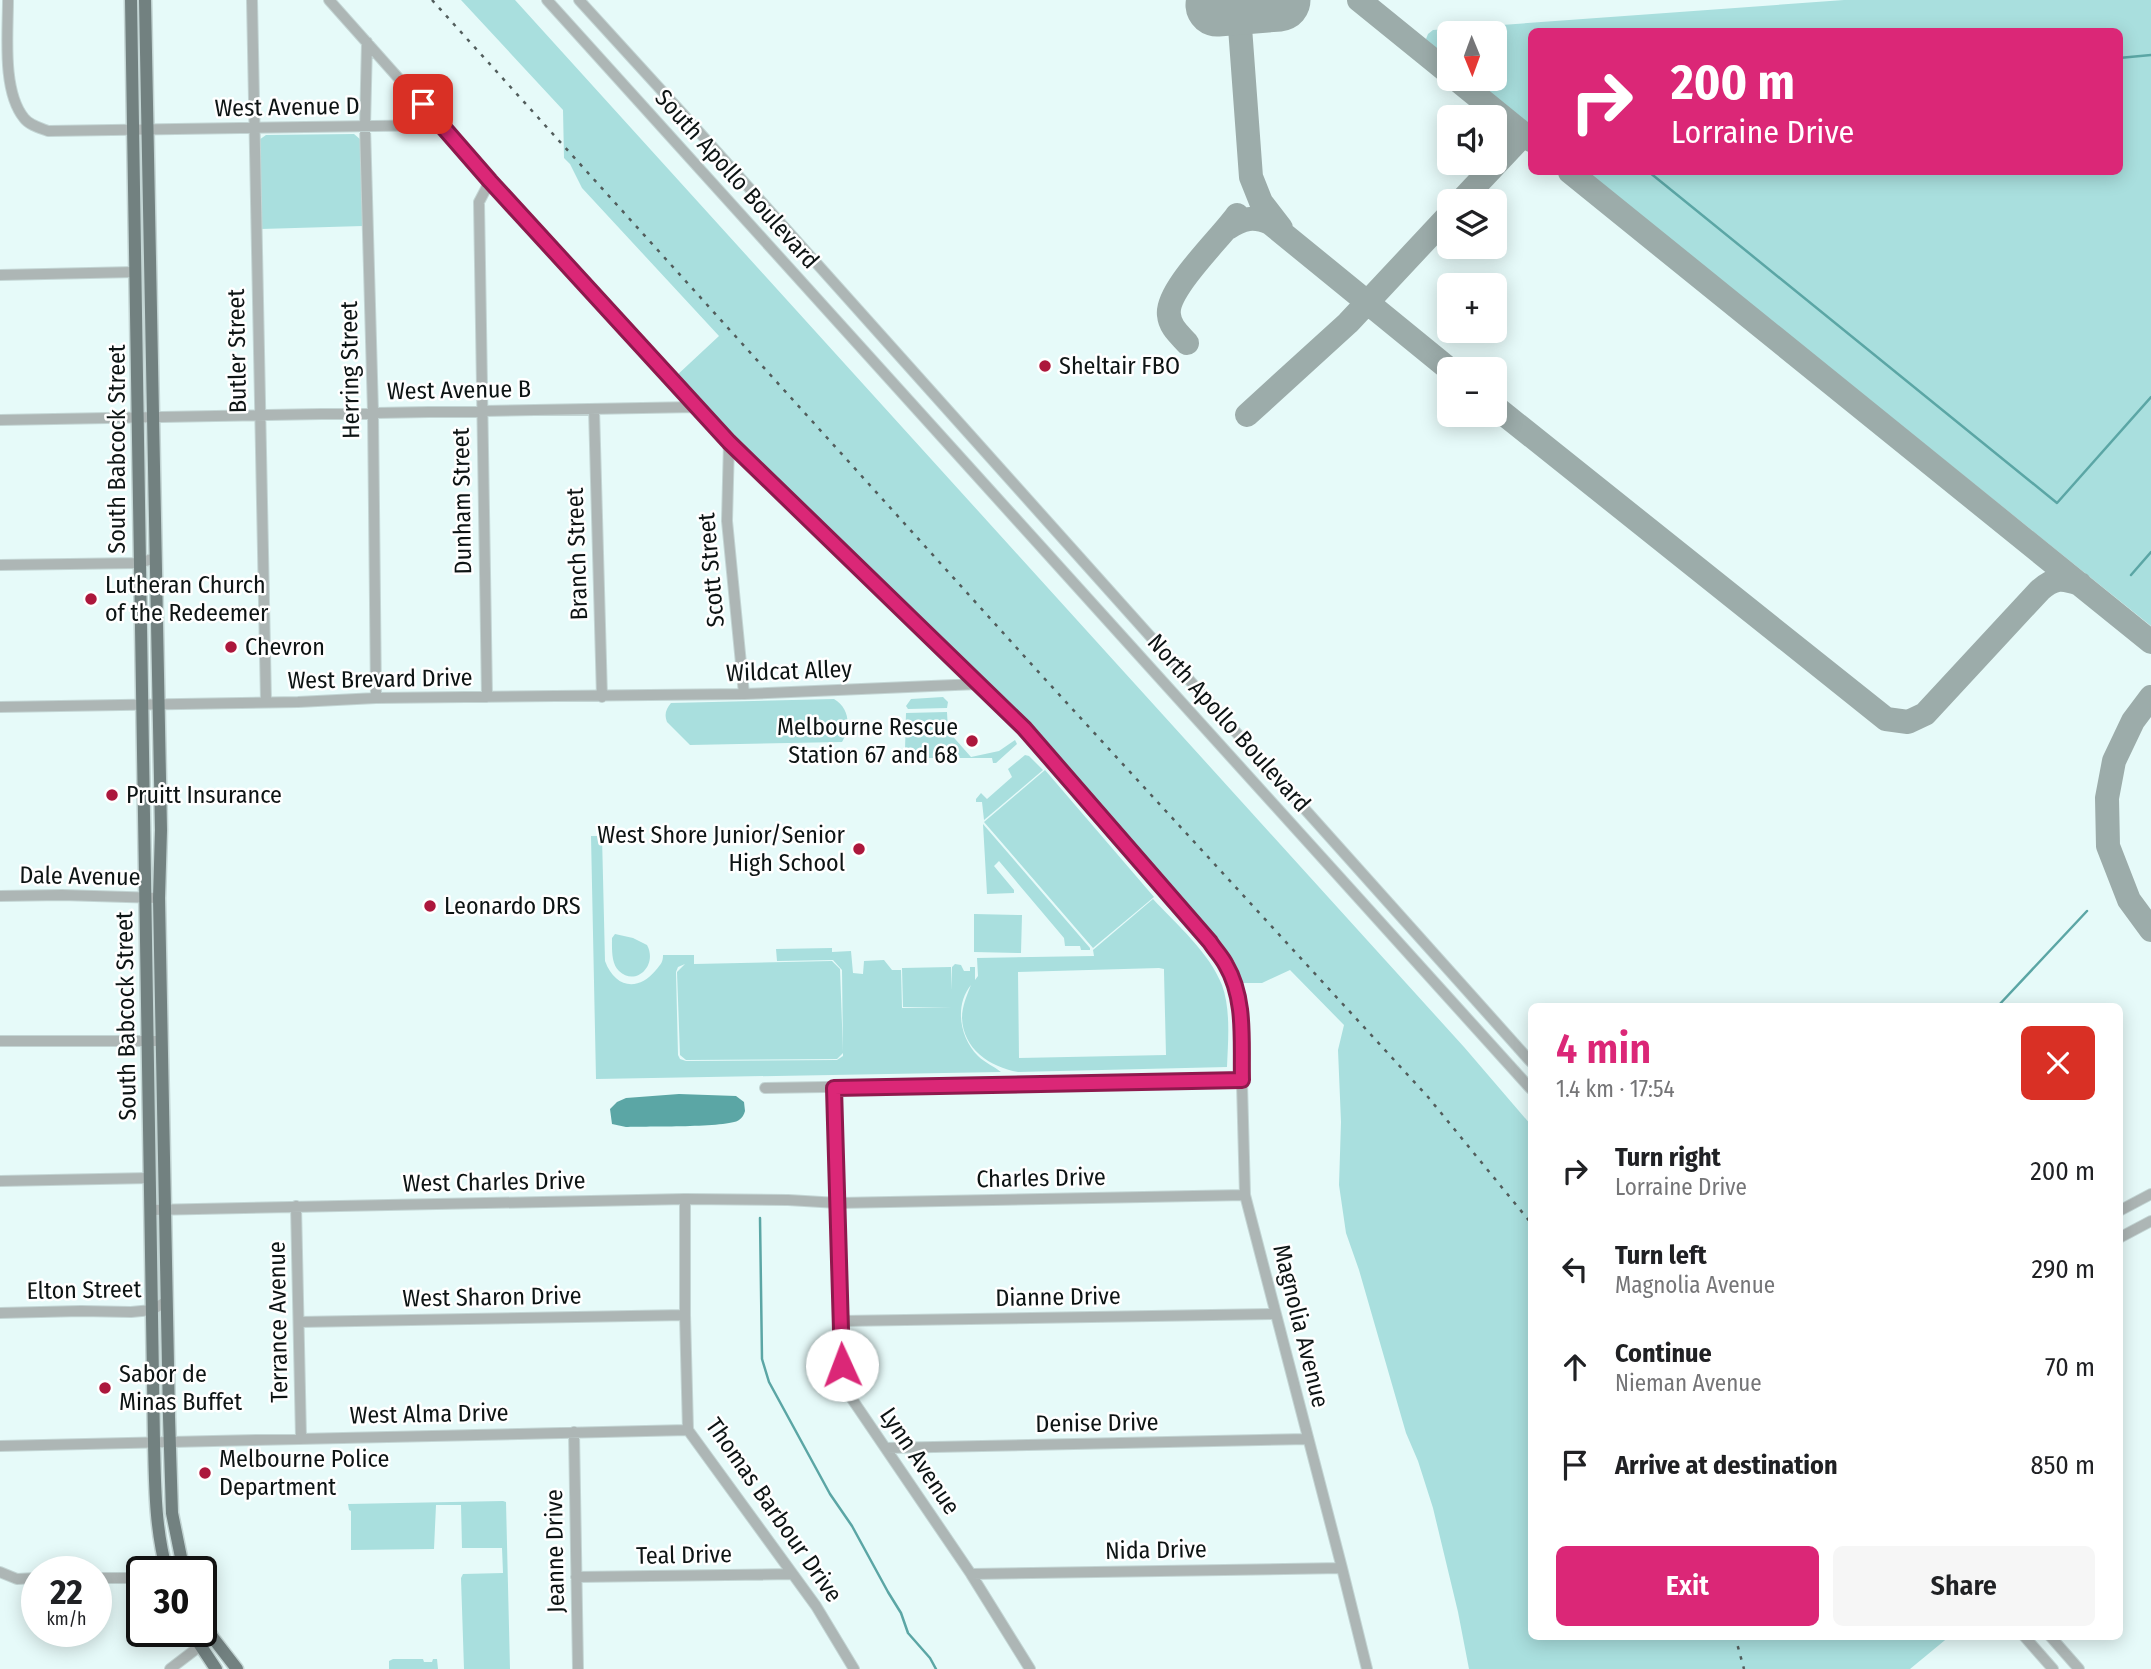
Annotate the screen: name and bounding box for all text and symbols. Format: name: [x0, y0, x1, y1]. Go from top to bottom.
north arrow: [1437, 21, 1507, 91]
map controls: [1437, 21, 1507, 427]
text: 200 m: [1671, 53, 1795, 112]
icon: right: [1556, 56, 1647, 147]
pin: [393, 74, 453, 134]
street label: South Apollo Boulevard: [649, 84, 825, 274]
icon: arrive: [404, 85, 442, 123]
street label: West Avenue D: [214, 92, 360, 122]
button: sound: [1437, 105, 1507, 175]
text: Lorraine Drive: [1671, 113, 1854, 151]
button: layers: [1437, 189, 1507, 259]
button: +: [1437, 273, 1507, 343]
street label: Butler Street: [222, 288, 252, 413]
street label: Herring Street: [335, 301, 365, 439]
street label: South Babcock Street: [103, 344, 131, 554]
place label: Sheltair FBO: [1059, 352, 1180, 380]
button: −: [1437, 357, 1507, 427]
marker: Sheltair FBO: [1037, 358, 1053, 374]
street label: West Avenue B: [387, 375, 531, 405]
street label: Dunham Street: [447, 427, 477, 575]
street label: Branch Street: [561, 487, 593, 621]
street label: Scott Street: [692, 512, 730, 628]
place label: Lutheran Church of the Redeemer: [105, 571, 269, 627]
marker: Lutheran Church of the Redeemer: [83, 591, 99, 607]
street label: North Apollo Boulevard: [1142, 628, 1316, 818]
place label: Chevron: [245, 633, 325, 661]
marker: Chevron: [223, 639, 239, 655]
street label: Wildcat Alley: [726, 655, 853, 687]
street label: West Brevard Drive: [287, 663, 473, 695]
place label: Melbourne Rescue Station 67 and 68: [777, 713, 958, 769]
marker: Melbourne Rescue Station 67 and 68: [964, 733, 980, 749]
place label: Pruitt Insurance: [126, 781, 282, 809]
marker: Pruitt Insurance: [104, 787, 120, 803]
place label: West Shore Junior/Senior High School: [597, 821, 846, 877]
marker: West Shore Junior/Senior High School: [851, 841, 867, 857]
street label: Dale Avenue: [19, 861, 141, 891]
place label: Leonardo DRS: [444, 892, 581, 920]
marker: Leonardo DRS: [422, 898, 438, 914]
street label: South Babcock Street: [110, 911, 142, 1121]
text: 4 min: [1556, 1024, 1651, 1074]
button: close: [2021, 1026, 2095, 1100]
text: 1.4 km · 17:54: [1556, 1075, 1675, 1103]
text: Turn right: [1615, 1142, 1721, 1173]
icon: right: [1556, 1152, 1594, 1190]
text: 200 m: [2030, 1156, 2095, 1187]
street label: Charles Drive: [976, 1163, 1106, 1193]
street label: West Charles Drive: [402, 1166, 586, 1198]
text: Lorraine Drive: [1615, 1173, 1747, 1201]
text: Turn left: [1615, 1240, 1707, 1271]
street label: Terrance Avenue: [263, 1241, 293, 1403]
street label: Magnolia Avenue: [1267, 1242, 1335, 1410]
icon: left: [1556, 1250, 1594, 1288]
text: 290 m: [2031, 1254, 2095, 1285]
text: Magnolia Avenue: [1615, 1271, 1775, 1299]
street label: Elton Street: [26, 1275, 142, 1305]
street label: West Sharon Drive: [402, 1281, 582, 1313]
street label: Dianne Drive: [995, 1282, 1121, 1312]
position arrow: [805, 1328, 879, 1402]
text: Continue: [1615, 1338, 1712, 1369]
icon: ahead: [1556, 1348, 1594, 1386]
text: 70 m: [2045, 1352, 2095, 1383]
place label: Sabor de Minas Buffet: [119, 1360, 242, 1416]
text: Nieman Avenue: [1615, 1369, 1762, 1397]
marker: Sabor de Minas Buffet: [97, 1380, 113, 1396]
street label: West Alma Drive: [349, 1399, 509, 1429]
street label: Lynn Avenue: [874, 1402, 966, 1520]
street label: Denise Drive: [1035, 1408, 1159, 1438]
street label: Thomas Barbour Drive: [700, 1413, 848, 1607]
place label: Melbourne Police Department: [219, 1445, 389, 1501]
icon: arrive: [1556, 1446, 1594, 1484]
text: Arrive at destination: [1615, 1450, 1838, 1481]
text: 850 m: [2030, 1450, 2095, 1481]
marker: Melbourne Police Department: [197, 1465, 213, 1481]
street label: Jeanne Drive: [540, 1489, 570, 1613]
street label: Nida Drive: [1105, 1535, 1207, 1565]
street label: Teal Drive: [636, 1540, 732, 1570]
button: Exit: [1556, 1546, 1819, 1626]
button: Share: [1833, 1546, 2095, 1626]
speed limit sign: 30: [126, 1556, 217, 1647]
text: 22: [50, 1571, 83, 1613]
text: km/h: [46, 1608, 87, 1630]

